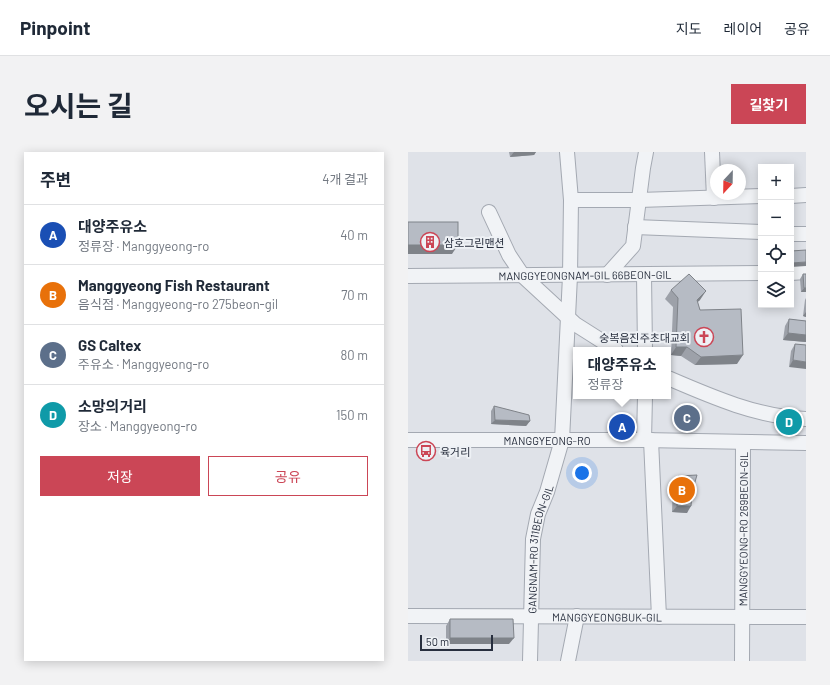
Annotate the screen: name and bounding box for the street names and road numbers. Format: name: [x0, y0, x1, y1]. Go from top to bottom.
street label: MANGGYEONGNAM-GIL 66BEON-GIL: [498, 267, 672, 282]
street label: MANGGYEONG-RO: [503, 434, 591, 447]
street label: MANGGYEONG-RO 269BEON-GIL: [736, 452, 749, 606]
street label: GANGNAM-RO 311BEON-GIL: [525, 483, 555, 614]
street label: MANGGYEONGBUK-GIL: [552, 610, 662, 623]

